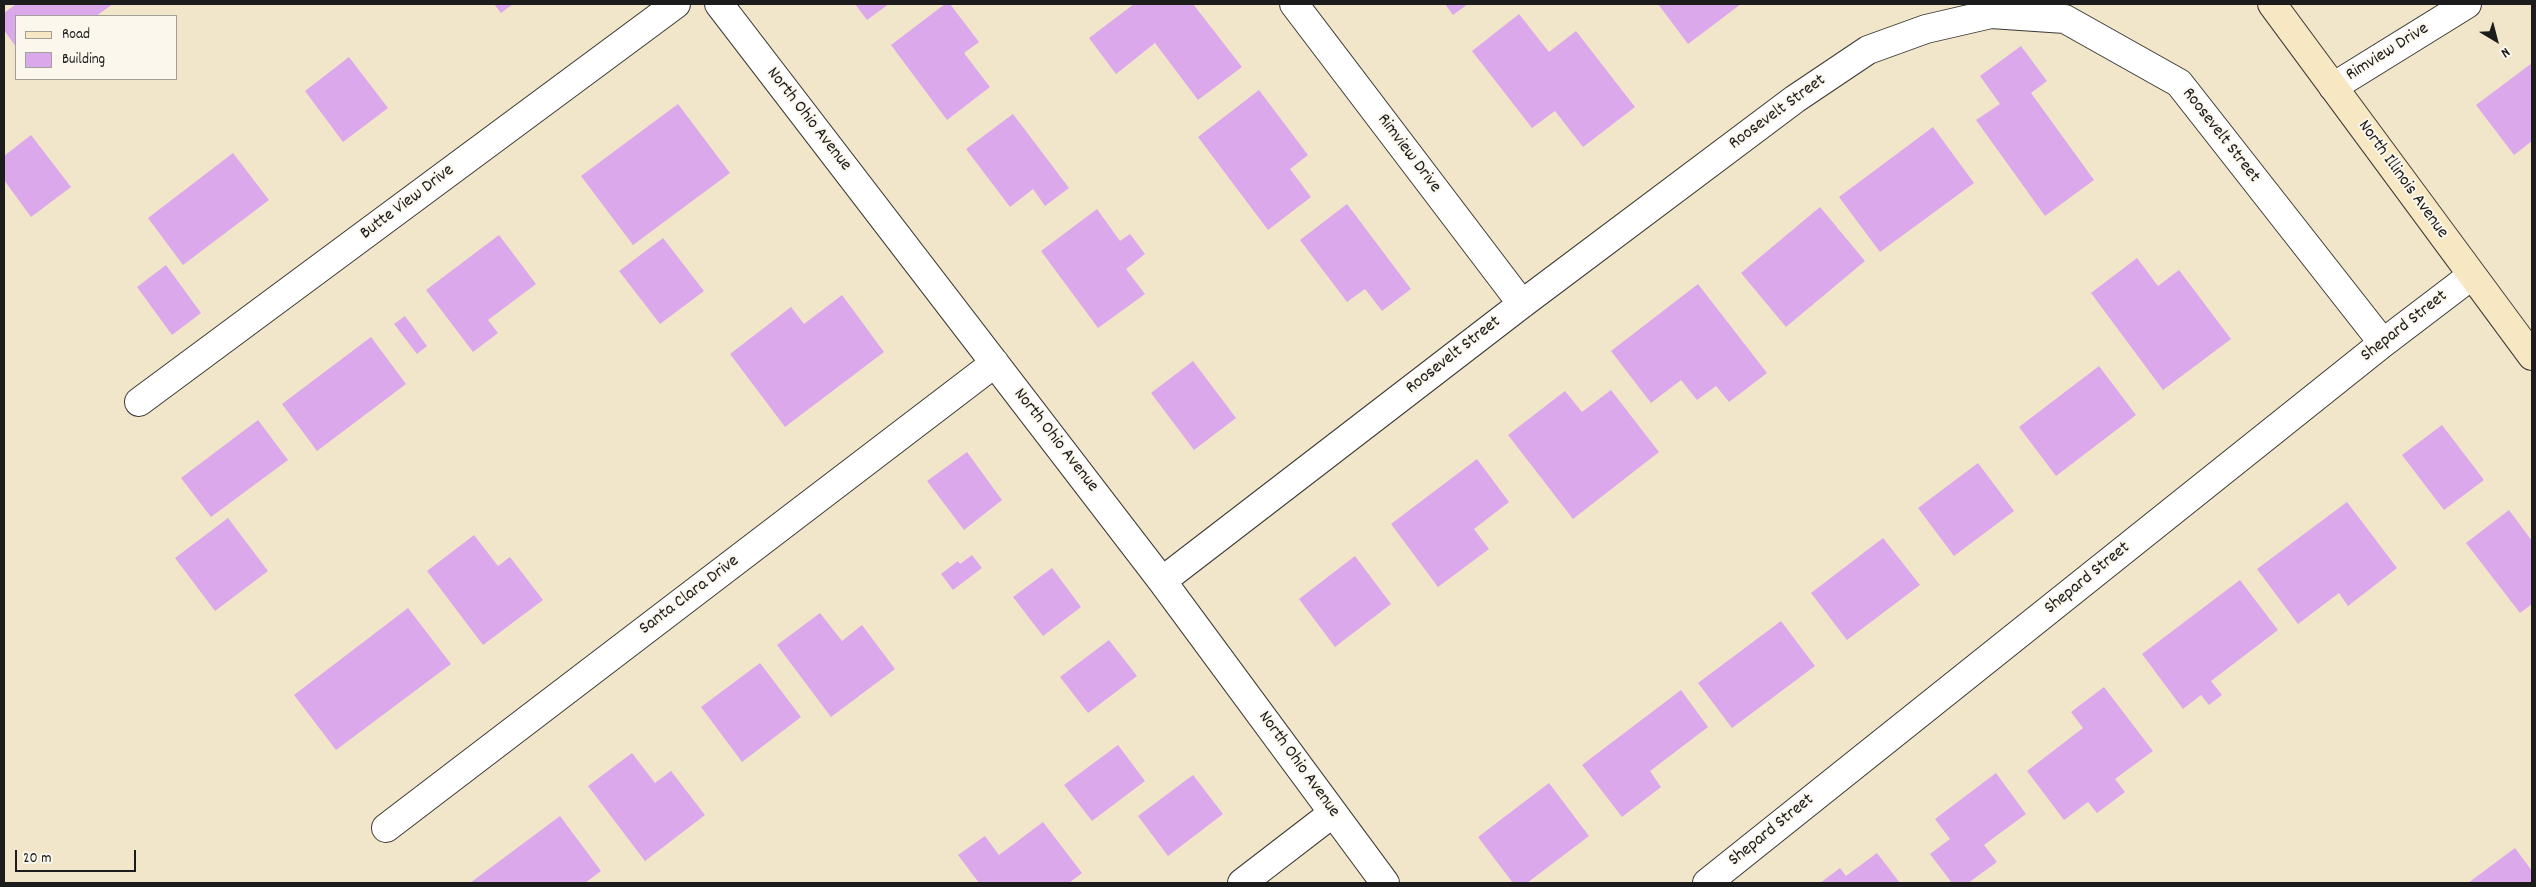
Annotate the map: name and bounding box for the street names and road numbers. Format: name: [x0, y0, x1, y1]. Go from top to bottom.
street label: Rimview Drive: [2343, 19, 2433, 87]
street label: North Ohio Avenue: [761, 64, 855, 176]
street label: Roosevelt Street: [1725, 71, 1831, 155]
street label: Roosevelt Street: [2176, 84, 2264, 188]
street label: Rimview Drive: [1371, 110, 1445, 198]
street label: North Illinois Avenue: [2352, 117, 2452, 243]
street label: Butte View Drive: [357, 161, 459, 245]
street label: Shepard Street: [2357, 287, 2453, 367]
street label: Roosevelt Street: [1402, 312, 1506, 400]
street label: North Ohio Avenue: [1008, 385, 1102, 497]
street label: Shepard Street: [2041, 538, 2135, 620]
street label: Santa Clara Drive: [636, 551, 744, 641]
street label: North Ohio Avenue: [1252, 708, 1344, 822]
street label: Shepard Street: [1725, 790, 1819, 872]

